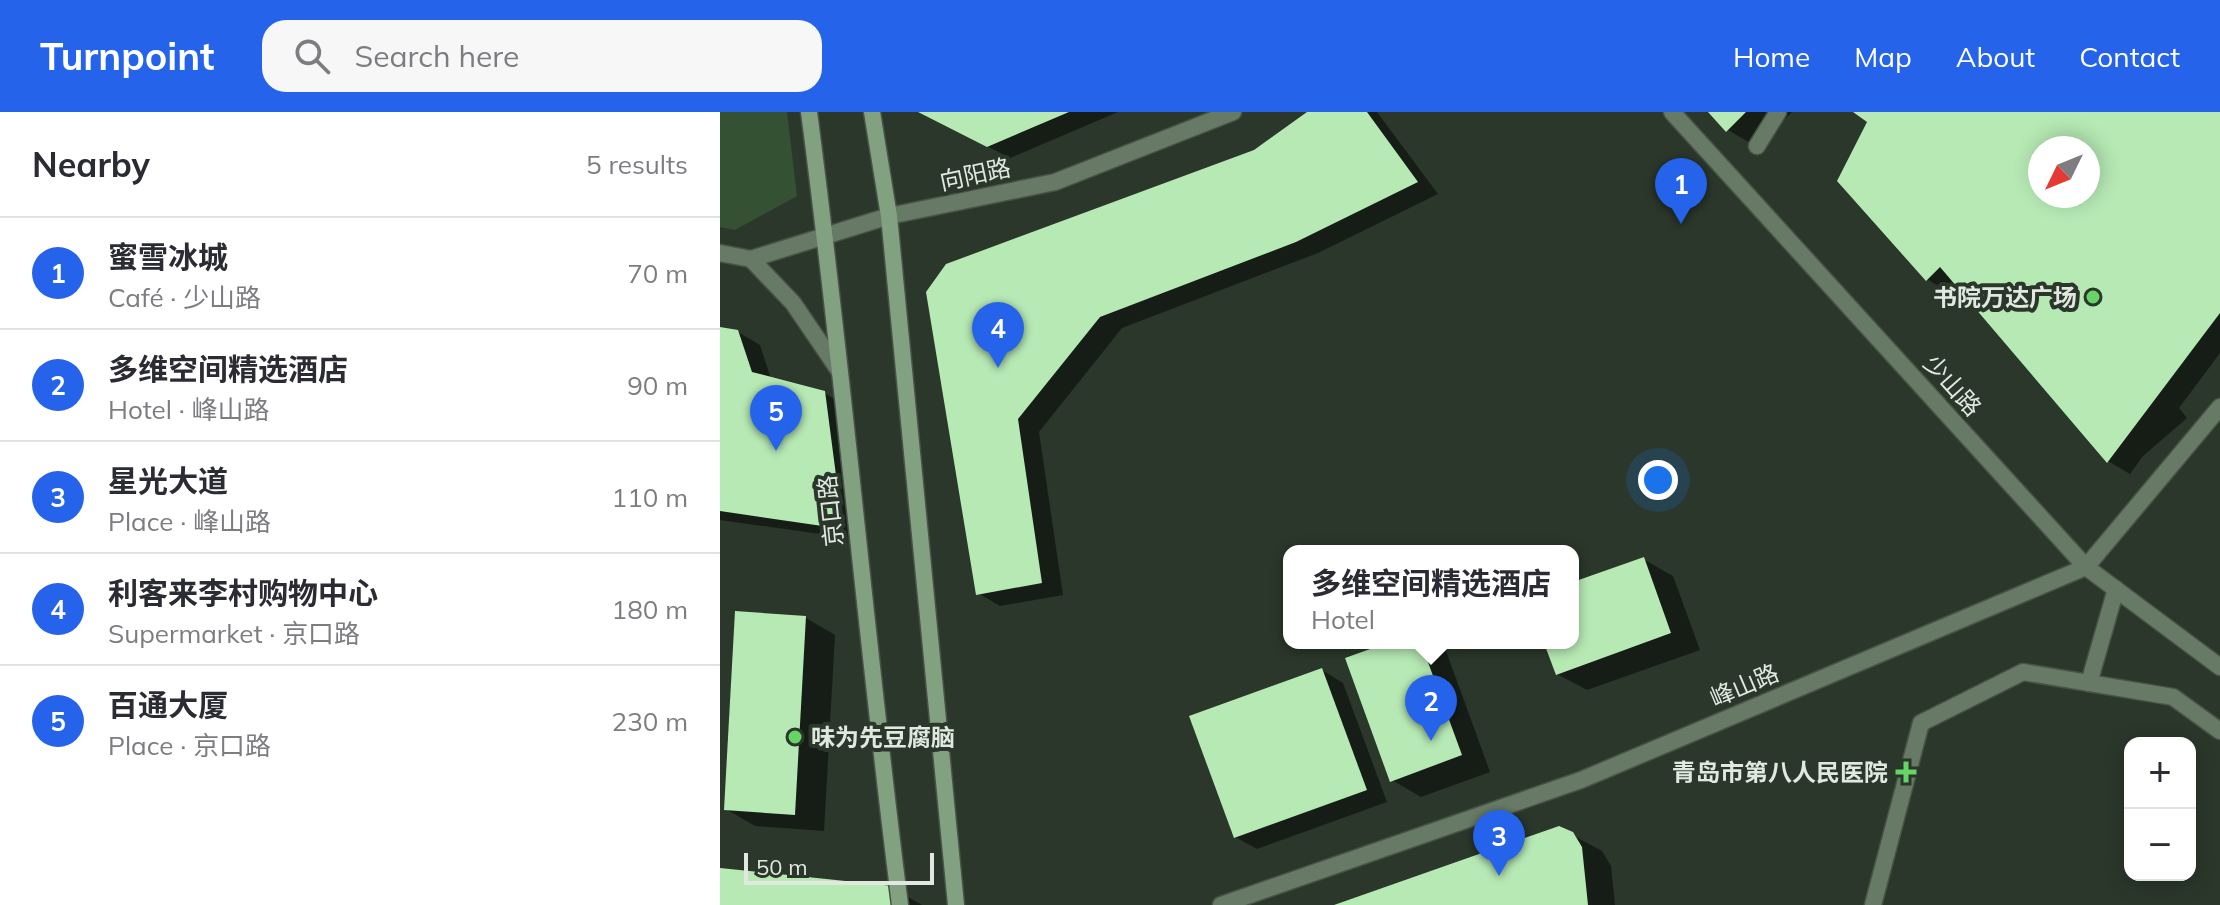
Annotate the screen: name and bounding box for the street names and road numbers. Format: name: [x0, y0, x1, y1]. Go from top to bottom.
street label: 向阳路: [937, 152, 1013, 196]
street label: 少山路: [1918, 348, 1988, 422]
street label: 京口路: [811, 474, 849, 548]
street label: 峰山路: [1705, 657, 1783, 713]

